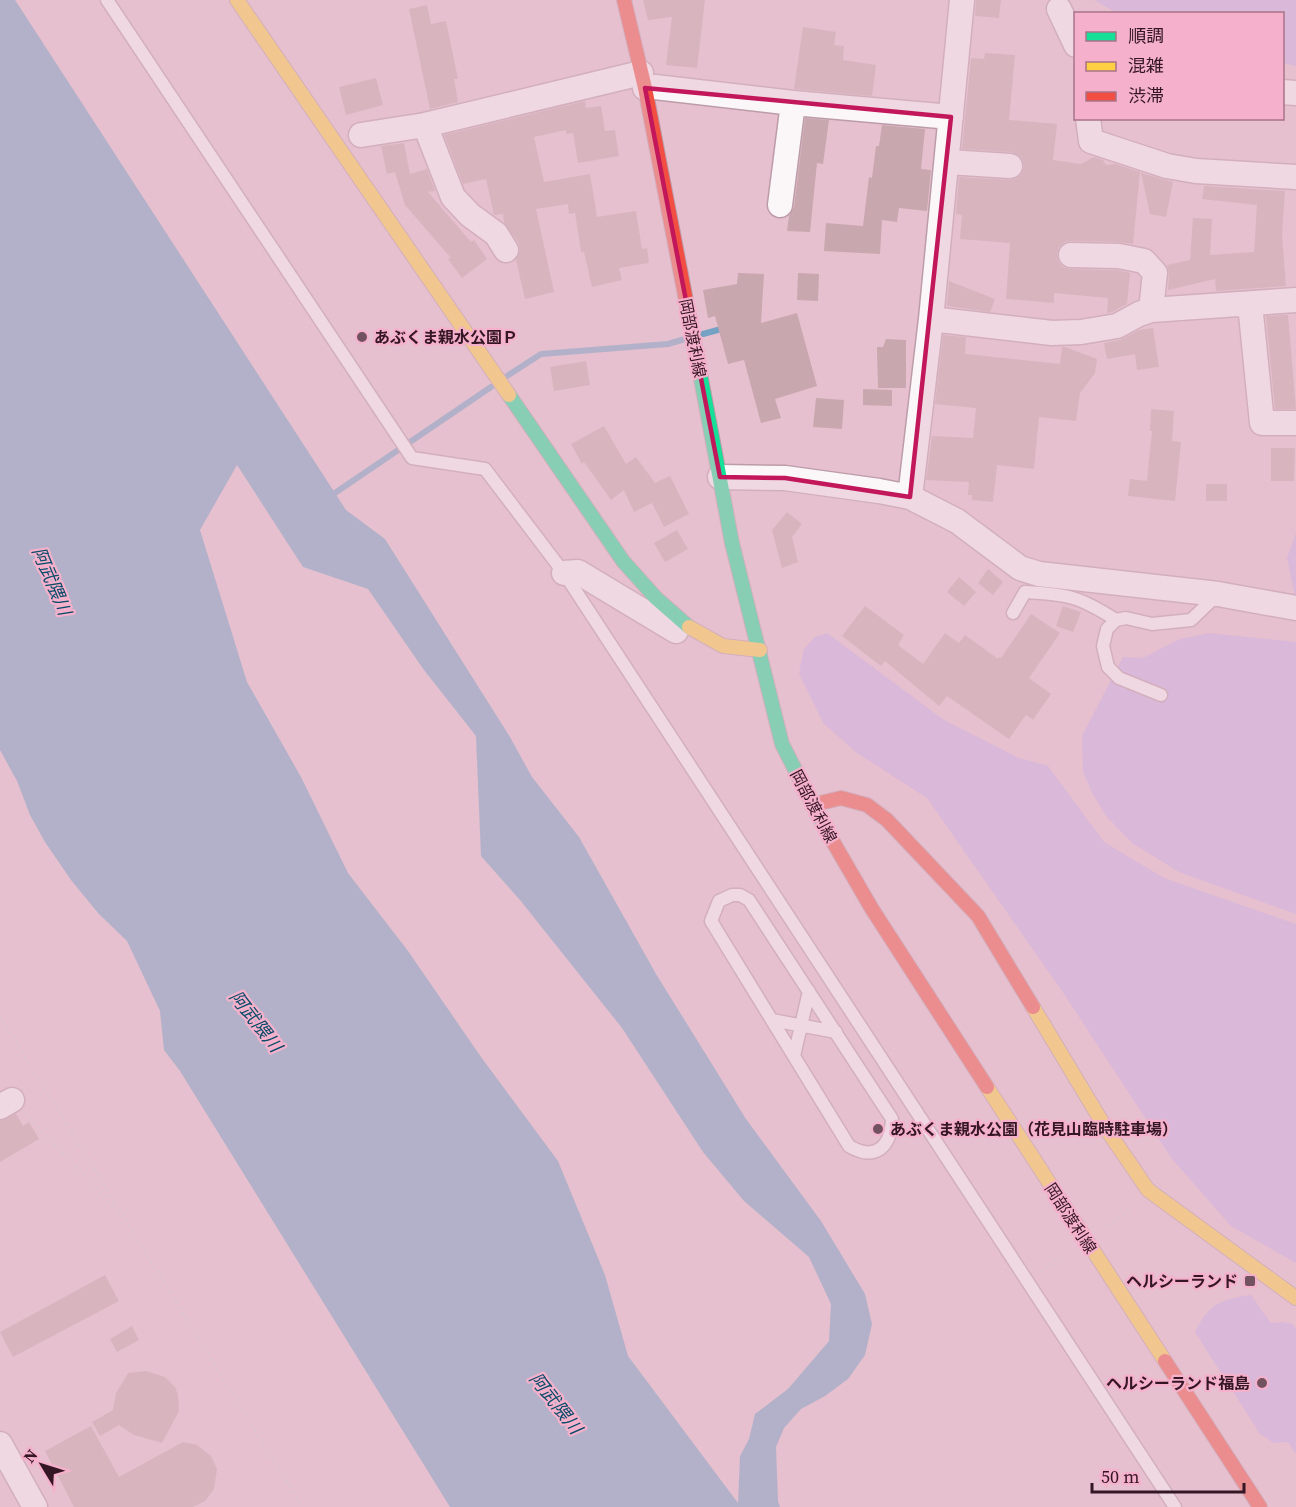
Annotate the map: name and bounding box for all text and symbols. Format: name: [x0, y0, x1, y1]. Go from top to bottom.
legend: [1074, 12, 1284, 120]
text: 順調: [1128, 23, 1164, 48]
text: 混雑: [1128, 53, 1164, 78]
text: 渋滞: [1128, 83, 1164, 108]
street label: 岡部渡利線: [675, 297, 711, 379]
place label: あぶくま親水公園Ｐ: [374, 326, 518, 348]
marker: あぶくま親水公園Ｐ: [355, 330, 369, 344]
water label: 阿武隈川: [26, 543, 78, 621]
street label: 岡部渡利線: [786, 766, 842, 846]
water label: 阿武隈川: [224, 985, 289, 1059]
place label: あぶくま親水公園（花見山臨時駐車場）: [890, 1118, 1178, 1140]
marker: あぶくま親水公園（花見山臨時駐車場）: [871, 1122, 885, 1136]
street label: 岡部渡利線: [1040, 1178, 1102, 1258]
place label: ヘルシーランド: [1126, 1270, 1238, 1292]
marker: ヘルシーランド: [1243, 1274, 1257, 1288]
water label: 阿武隈川: [524, 1367, 589, 1441]
place label: ヘルシーランド福島: [1106, 1372, 1250, 1394]
marker: ヘルシーランド福島: [1255, 1376, 1269, 1390]
north arrow: [12, 1435, 72, 1495]
text: N: [18, 1444, 43, 1467]
scale bar: [1092, 1456, 1244, 1494]
text: 50 m: [1101, 1464, 1139, 1489]

